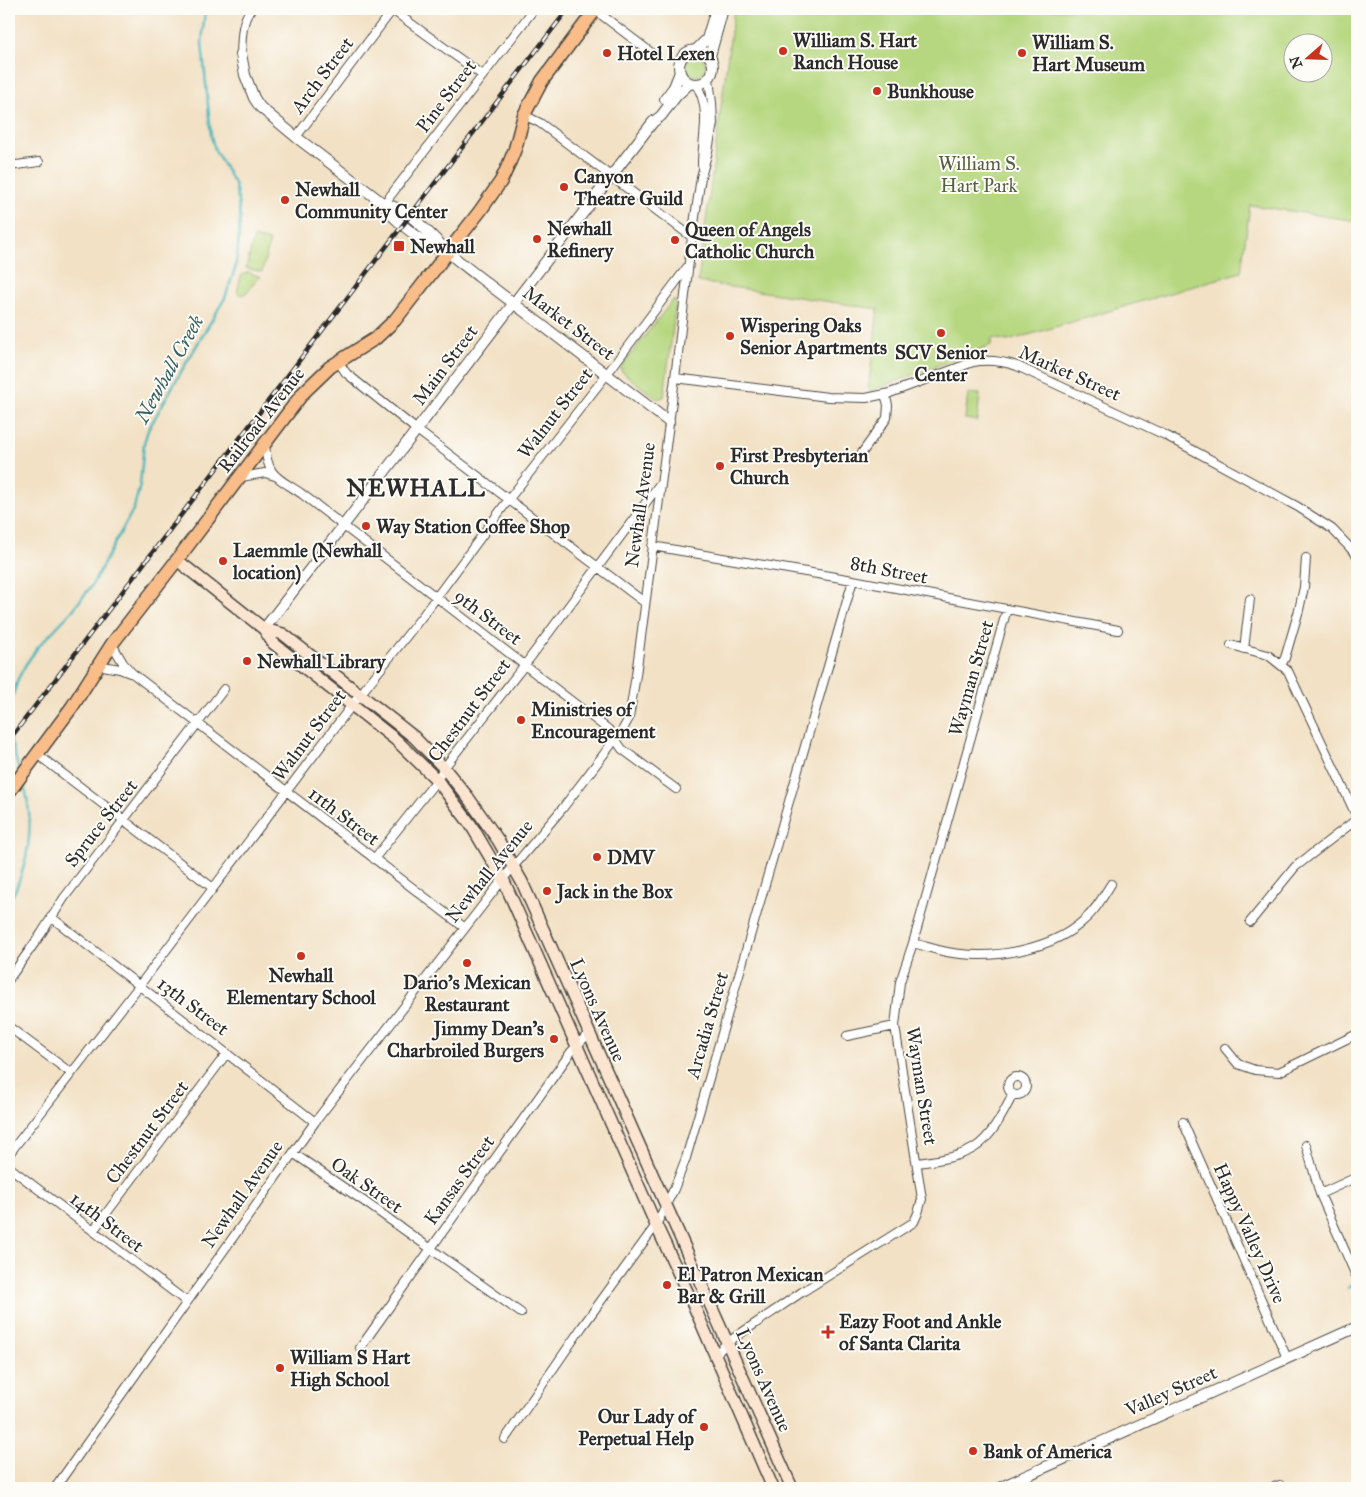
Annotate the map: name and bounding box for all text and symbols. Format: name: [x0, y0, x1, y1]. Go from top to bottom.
place label: William S. Hart Ranch House: [793, 29, 917, 74]
place label: William S. Hart Museum: [1032, 31, 1145, 76]
street label: Arch Street: [285, 32, 358, 119]
north arrow: [1284, 32, 1334, 82]
place label: Hotel Lexen: [617, 42, 716, 65]
marker: William S. Hart Ranch House: [777, 45, 789, 57]
marker: Hotel Lexen: [601, 47, 613, 59]
marker: William S. Hart Museum: [1016, 47, 1028, 59]
text: N: [1286, 54, 1306, 71]
street label: Pine Street: [411, 55, 481, 137]
place label: Bunkhouse: [887, 80, 974, 103]
marker: Bunkhouse: [871, 85, 883, 97]
park label: William S. Hart Park: [938, 152, 1020, 197]
place label: Canyon Theatre Guild: [573, 165, 684, 210]
place label: Newhall Community Center: [295, 178, 448, 224]
marker: Canyon Theatre Guild: [558, 181, 570, 193]
marker: Newhall Community Center: [279, 194, 291, 206]
place label: Newhall Refinery: [547, 217, 614, 263]
place label: Queen of Angels Catholic Church: [685, 218, 815, 263]
marker: Newhall Refinery: [531, 233, 543, 245]
marker: Queen of Angels Catholic Church: [669, 234, 681, 246]
place label: Newhall: [410, 235, 476, 258]
marker: Newhall: [392, 239, 406, 253]
street label: Market Street: [518, 281, 620, 365]
water label: Newhall Creek: [129, 311, 209, 428]
place label: Wispering Oaks Senior Apartments: [740, 314, 887, 360]
street label: Main Street: [407, 320, 483, 410]
marker: SCV Senior Center: [935, 327, 947, 339]
marker: Wispering Oaks Senior Apartments: [724, 330, 736, 342]
street label: Market Street: [1015, 340, 1125, 406]
place label: SCV Senior Center: [895, 341, 988, 386]
street label: Railroad Avenue: [213, 363, 309, 477]
street label: Walnut Street: [512, 363, 598, 463]
street label: Newhall Avenue: [620, 441, 660, 569]
place label: First Presbyterian Church: [730, 444, 869, 489]
marker: First Presbyterian Church: [714, 460, 726, 472]
district label: NEWHALL: [346, 473, 486, 503]
place label: Way Station Coffee Shop: [376, 515, 571, 539]
marker: Way Station Coffee Shop: [360, 520, 372, 532]
place label: Laemmle (Newhall location): [232, 539, 383, 585]
street label: 8th Street: [848, 551, 930, 589]
marker: Laemmle (Newhall location): [217, 555, 229, 567]
street label: 9th Street: [450, 584, 527, 650]
street label: Wayman Street: [943, 617, 999, 739]
place label: Newhall Library: [257, 650, 387, 674]
street label: Chestnut Street: [423, 654, 515, 766]
marker: Newhall Library: [241, 655, 253, 667]
street label: Walnut Street: [267, 684, 351, 785]
place label: Ministries of Encouragement: [531, 698, 656, 744]
marker: Ministries of Encouragement: [515, 714, 527, 726]
street label: Spruce Street: [60, 774, 143, 871]
street label: 11th Street: [304, 782, 385, 851]
street label: Newhall Avenue: [440, 815, 538, 927]
place label: DMV: [607, 846, 656, 869]
marker: DMV: [591, 851, 603, 863]
place label: Jack in the Box: [554, 880, 673, 904]
marker: Jack in the Box: [541, 885, 553, 897]
marker: Newhall Elementary School: [295, 950, 307, 962]
street label: Lyons Avenue: [565, 955, 631, 1065]
marker: Dario's Mexican Restaurant: [461, 957, 473, 969]
place label: Newhall Elementary School: [226, 964, 377, 1010]
street label: Arcadia Street: [681, 969, 733, 1082]
place label: Dario's Mexican Restaurant: [403, 971, 532, 1016]
street label: 13th Street: [153, 972, 234, 1041]
place label: Jimmy Dean's Charbroiled Burgers: [387, 1017, 544, 1063]
street label: Wayman Street: [901, 1025, 943, 1147]
marker: Jimmy Dean's Charbroiled Burgers: [548, 1033, 560, 1045]
street label: Chestnut Street: [101, 1076, 193, 1188]
street label: Kansas Street: [419, 1131, 499, 1229]
street label: Newhall Avenue: [196, 1136, 288, 1252]
street label: Oak Street: [327, 1152, 408, 1218]
street label: Happy Valley Drive: [1209, 1159, 1291, 1307]
street label: 14th Street: [65, 1187, 149, 1257]
place label: El Patron Mexican Bar & Grill: [677, 1263, 824, 1308]
marker: El Patron Mexican Bar & Grill: [661, 1279, 673, 1291]
place label: Eazy Foot and Ankle of Santa Clarita: [839, 1310, 1002, 1355]
street label: Lyons Avenue: [731, 1325, 797, 1435]
marker: Eazy Foot and Ankle of Santa Clarita: [821, 1325, 835, 1339]
place label: William S Hart High School: [290, 1346, 410, 1392]
street label: Valley Street: [1121, 1360, 1221, 1422]
marker: William S Hart High School: [274, 1362, 286, 1374]
place label: Our Lady of Perpetual Help: [578, 1405, 698, 1451]
marker: Our Lady of Perpetual Help: [698, 1421, 710, 1433]
place label: Bank of America: [983, 1440, 1113, 1463]
marker: Bank of America: [967, 1445, 979, 1457]

